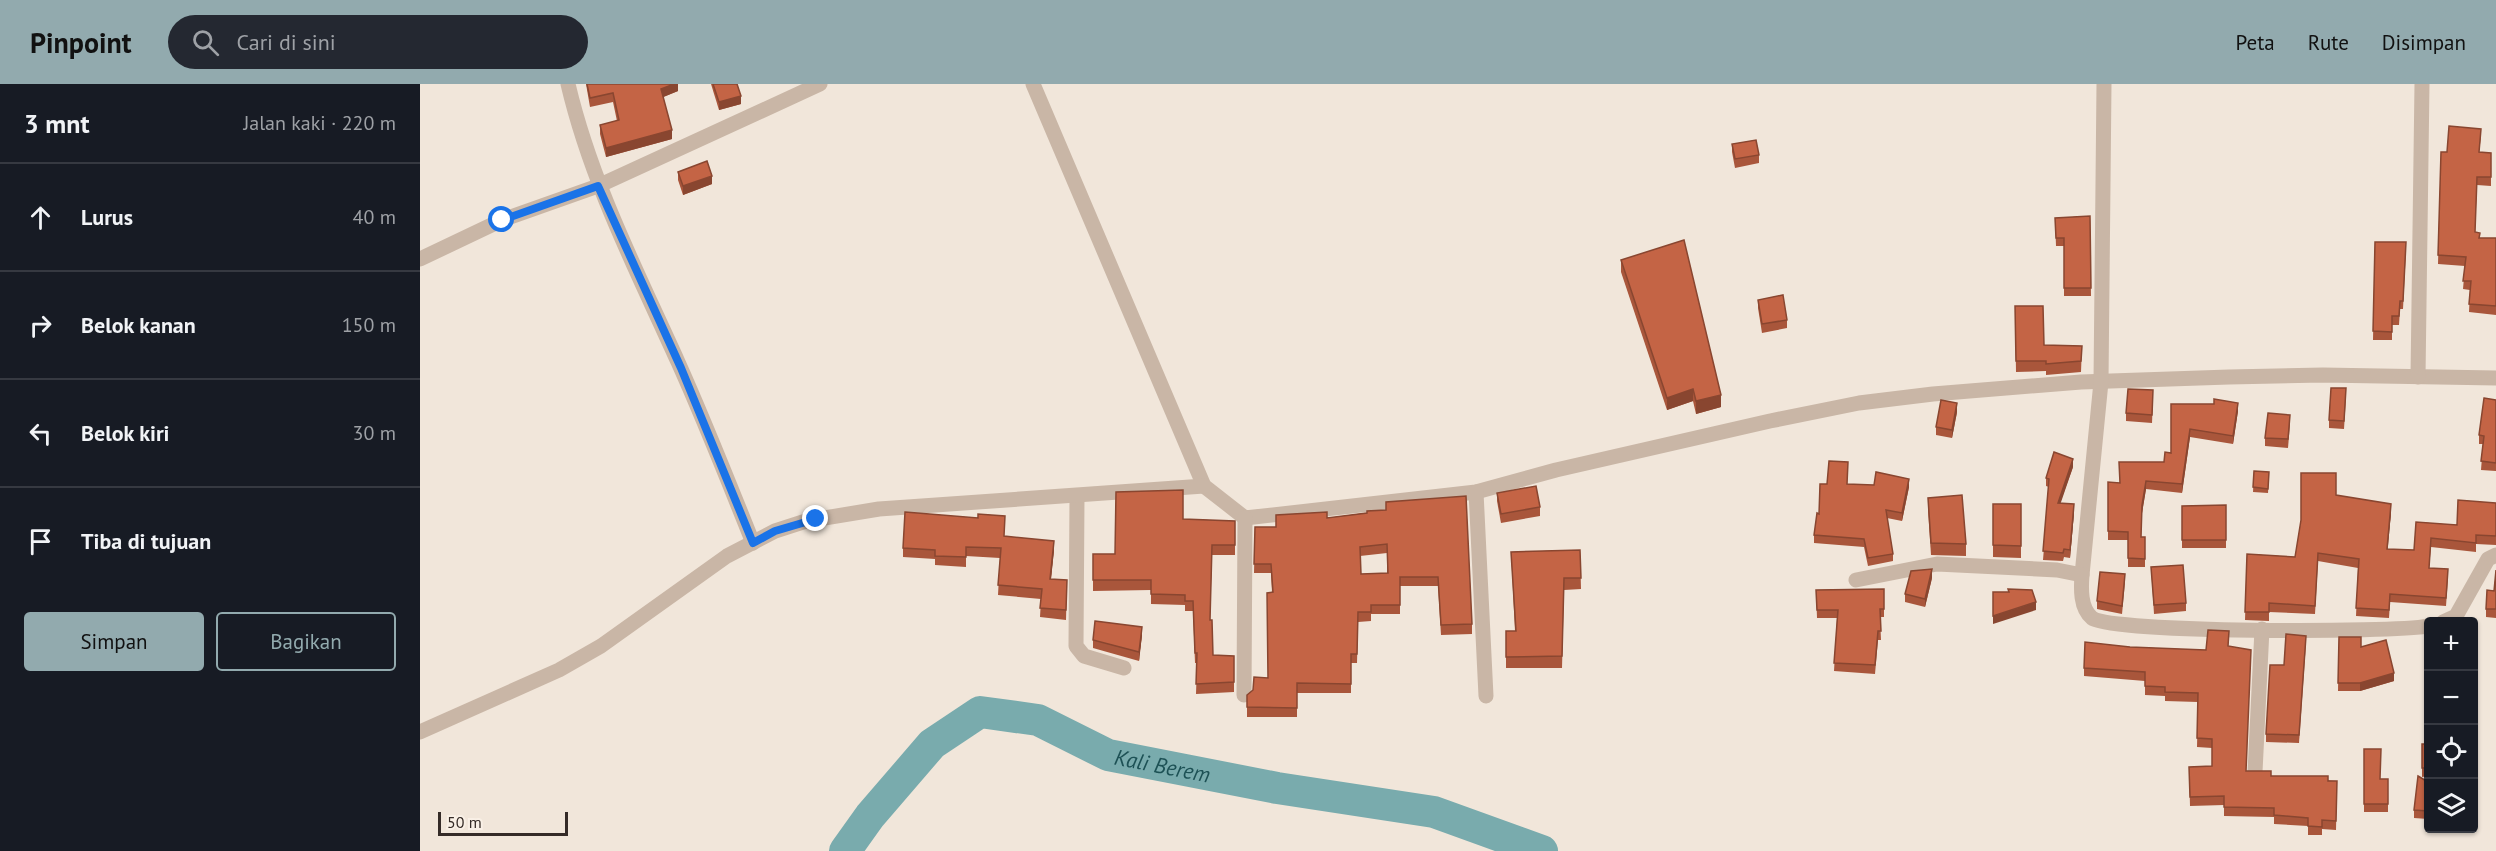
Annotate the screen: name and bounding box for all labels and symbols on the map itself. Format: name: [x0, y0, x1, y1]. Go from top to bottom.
route start: [488, 206, 514, 232]
route end: [802, 505, 828, 531]
water label: Kali Berem: [1112, 743, 1213, 789]
scale bar: [438, 809, 568, 836]

